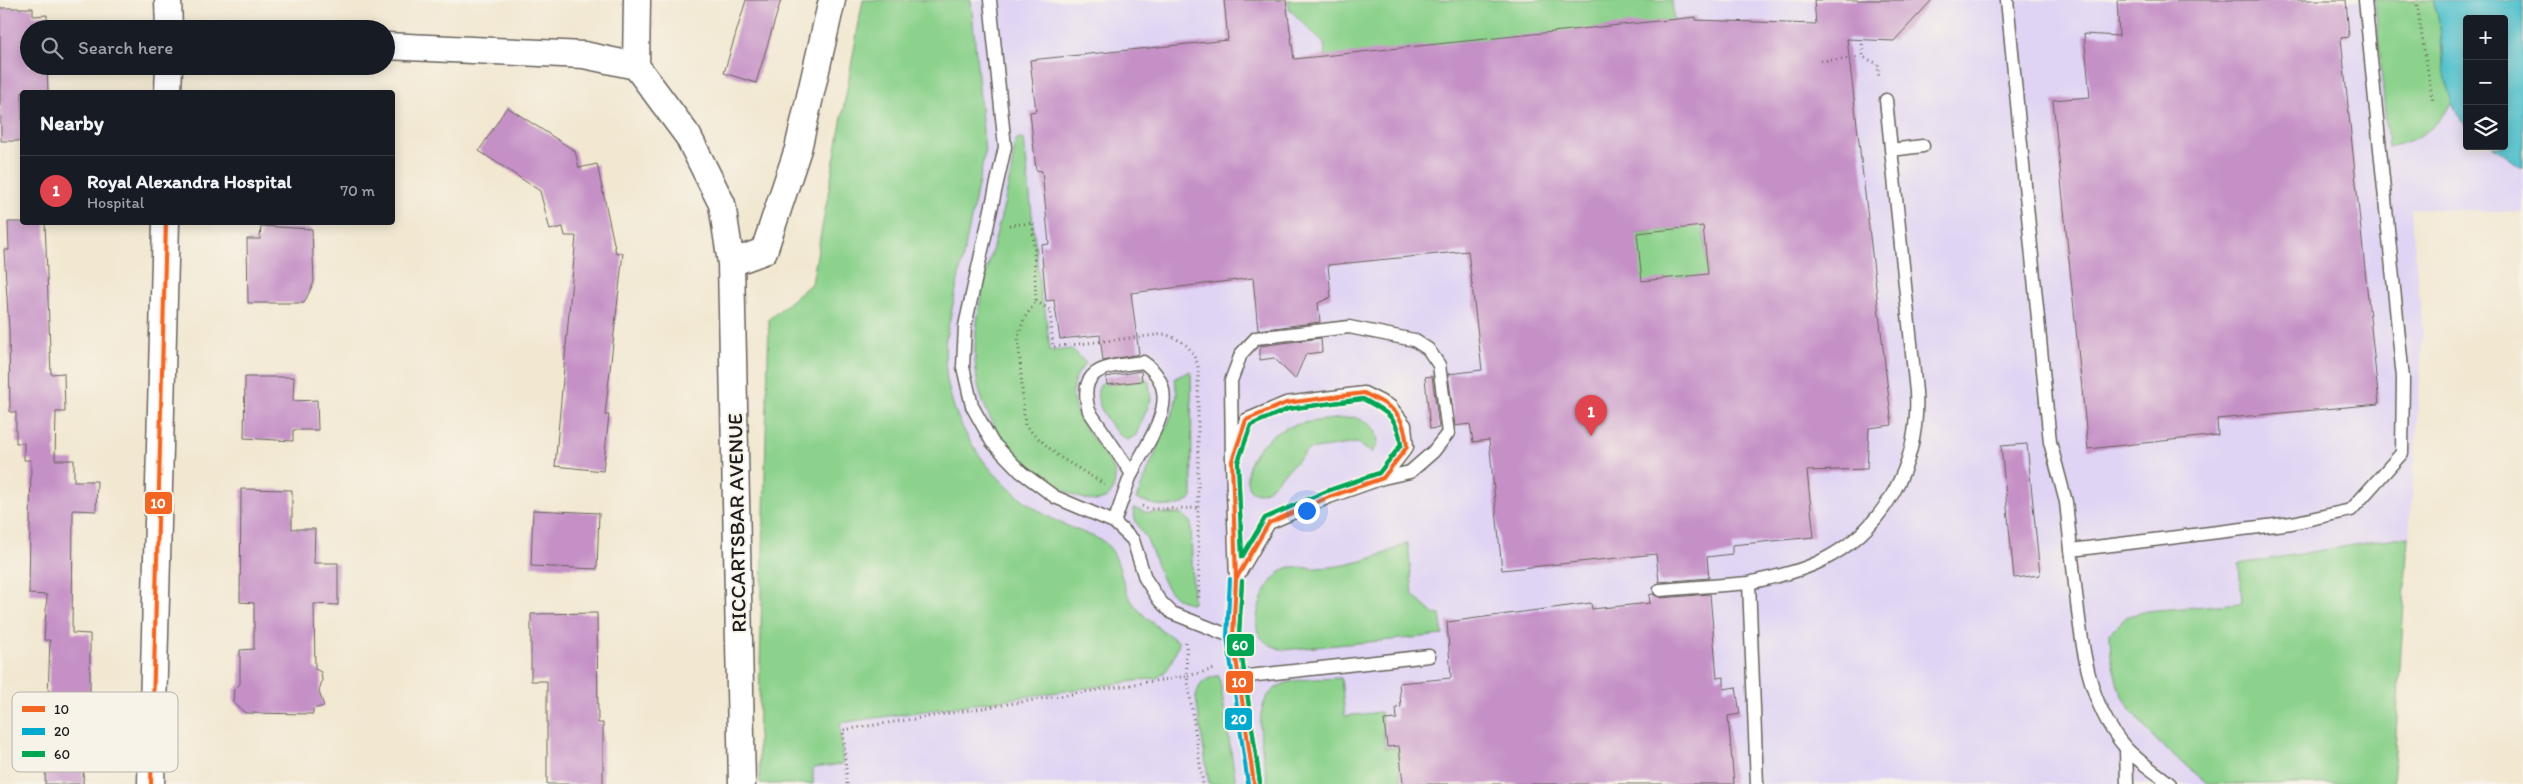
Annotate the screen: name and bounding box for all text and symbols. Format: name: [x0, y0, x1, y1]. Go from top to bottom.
map controls: [2463, 15, 2508, 150]
button: +: [2463, 15, 2508, 60]
search box: [20, 20, 395, 75]
icon: search: [38, 34, 66, 62]
text: Search here: [78, 36, 173, 59]
button: −: [2463, 60, 2508, 105]
button: layers: [2463, 105, 2508, 150]
text: Nearby: [40, 110, 104, 135]
text: Royal Alexandra Hospital: [87, 170, 292, 193]
text: 1: [52, 181, 60, 200]
text: 70 m: [340, 181, 375, 200]
text: Hospital: [87, 193, 144, 212]
pin: 1: [1575, 395, 1607, 436]
street label: RICCARTSBAR AVENUE: [722, 413, 751, 633]
line badge: 10: [144, 491, 173, 515]
text: 10: [150, 495, 166, 512]
your location: [1294, 498, 1320, 524]
line badge: 60: [1226, 633, 1255, 657]
text: 60: [1232, 637, 1248, 654]
line badge: 10: [1225, 670, 1254, 694]
text: 10: [1231, 674, 1247, 691]
legend: [12, 692, 178, 772]
text: 10: [54, 701, 69, 718]
line badge: 20: [1224, 707, 1253, 731]
text: 20: [1231, 711, 1247, 728]
text: 20: [54, 723, 70, 740]
text: 60: [54, 746, 70, 763]

